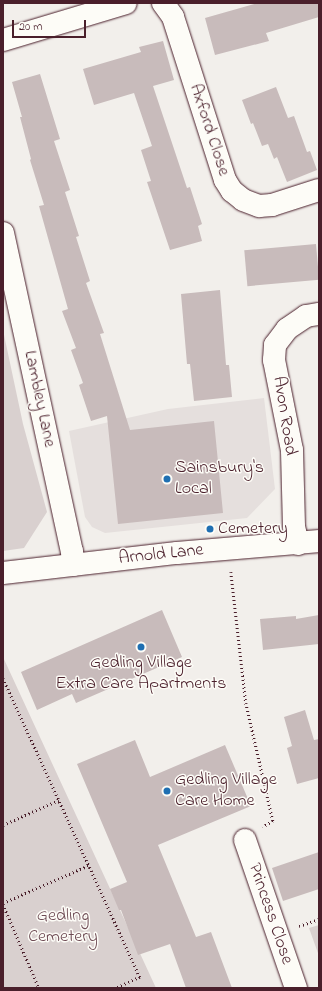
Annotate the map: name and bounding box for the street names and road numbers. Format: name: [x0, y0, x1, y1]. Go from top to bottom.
street label: Axford Close: [184, 81, 234, 179]
street label: Lambley Lane: [18, 349, 60, 449]
street label: Avon Road: [267, 375, 301, 457]
street label: Arnold Lane: [117, 540, 205, 570]
street label: Princess Close: [243, 861, 297, 967]

